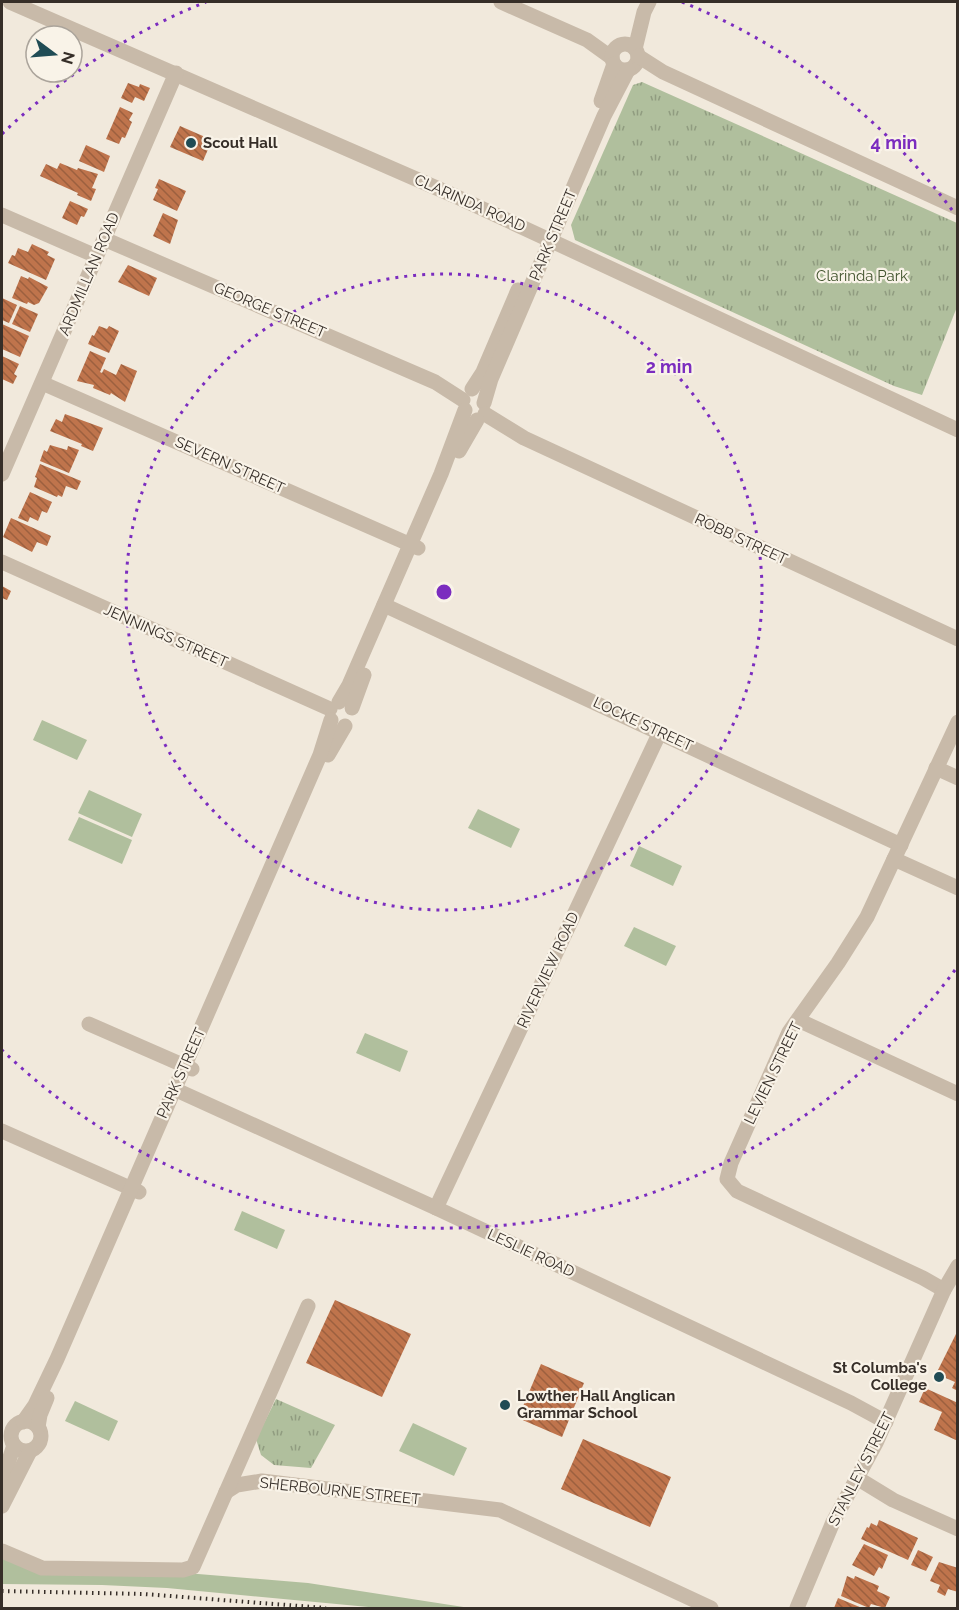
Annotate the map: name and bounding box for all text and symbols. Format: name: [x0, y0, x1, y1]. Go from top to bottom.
north arrow: [24, 24, 84, 84]
text: N: [57, 50, 79, 66]
text: 4 min: [871, 132, 917, 153]
place label: Scout Hall: [203, 134, 278, 152]
marker: Scout Hall: [184, 136, 198, 150]
street label: CLARINDA ROAD: [412, 170, 529, 236]
street label: PARK STREET: [526, 187, 580, 283]
street label: ARDMILLAN ROAD: [55, 209, 123, 338]
park label: Clarinda Park: [816, 267, 908, 285]
street label: GEORGE STREET: [211, 278, 329, 342]
text: 2 min: [646, 356, 692, 377]
street label: SEVERN STREET: [172, 433, 288, 497]
street label: ROBB STREET: [692, 510, 790, 568]
centre of rings: [434, 582, 454, 602]
street label: JENNINGS STREET: [101, 601, 231, 671]
street label: LOCKE STREET: [590, 693, 696, 755]
street label: RIVERVIEW ROAD: [513, 909, 583, 1031]
street label: LEVIEN STREET: [740, 1019, 806, 1127]
street label: PARK STREET: [153, 1025, 209, 1121]
street label: LESLIE ROAD: [485, 1225, 578, 1281]
place label: St Columba's College: [833, 1359, 927, 1394]
marker: St Columba's College: [932, 1370, 946, 1384]
place label: Lowther Hall Anglican Grammar School: [517, 1387, 675, 1422]
marker: Lowther Hall Anglican Grammar School: [498, 1398, 512, 1412]
street label: STANLEY STREET: [825, 1409, 897, 1529]
street label: SHERBOURNE STREET: [259, 1474, 421, 1508]

